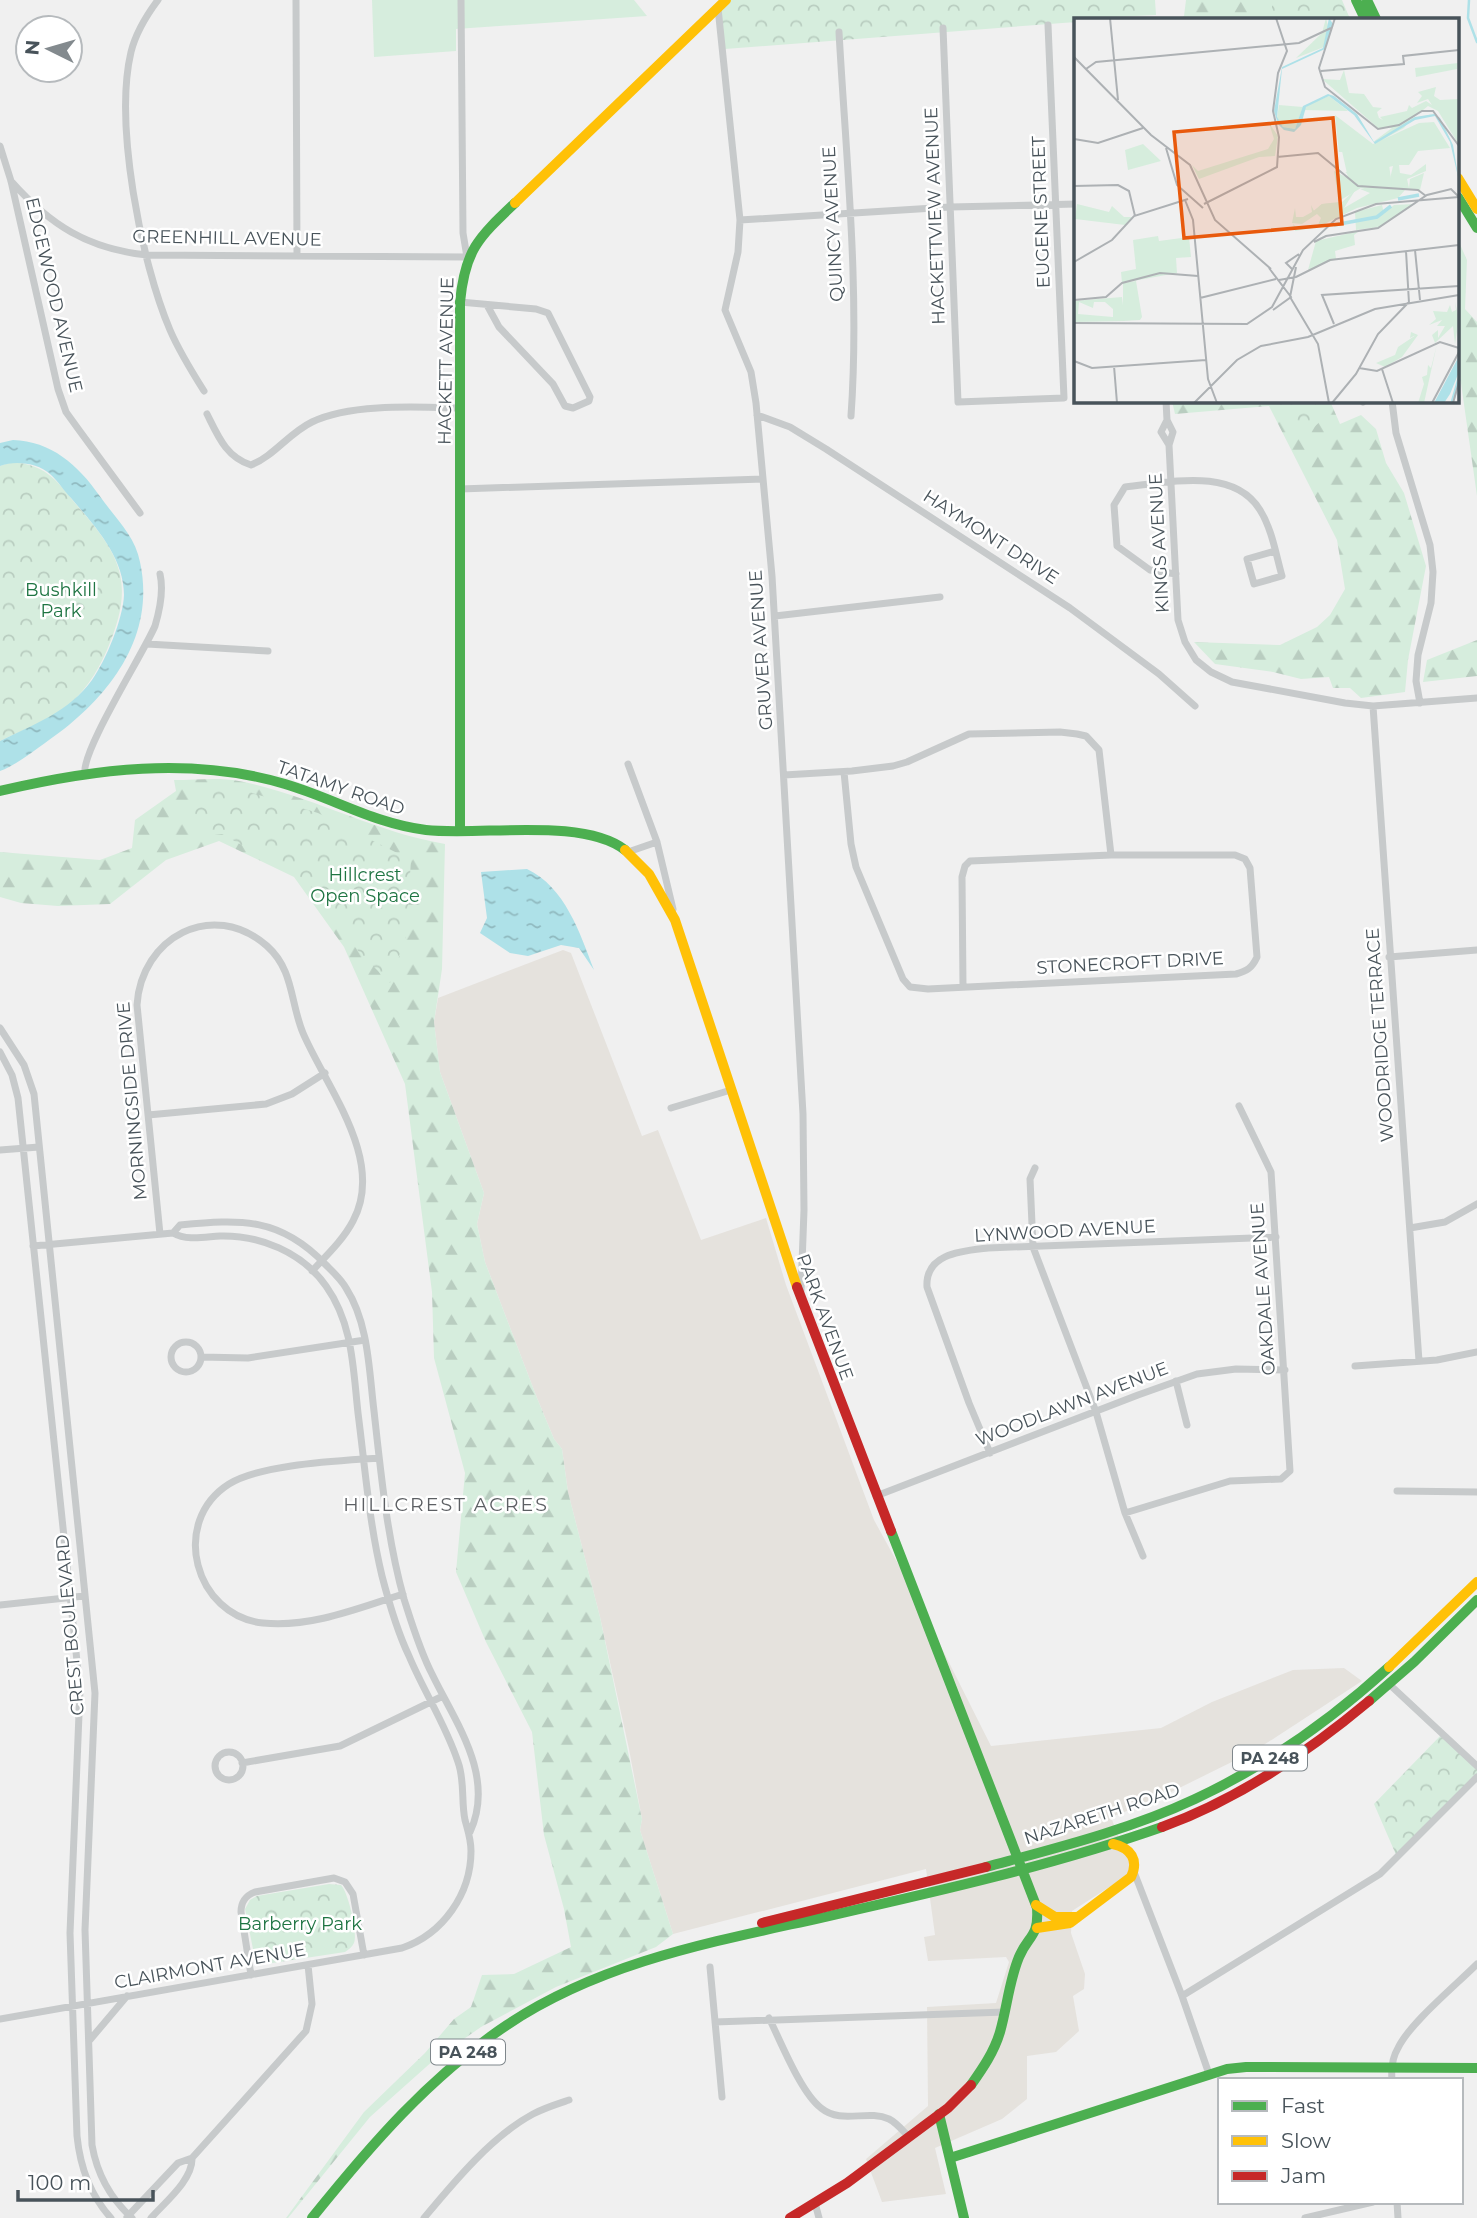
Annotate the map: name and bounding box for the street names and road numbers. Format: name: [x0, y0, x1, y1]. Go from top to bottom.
street label: HACKETTVIEW AVENUE: [920, 107, 950, 325]
street label: EUGENE STREET: [1027, 135, 1055, 288]
street label: QUINCY AVENUE: [818, 146, 848, 302]
street label: EDGEWOOD AVENUE: [21, 195, 87, 395]
street label: GREENHILL AVENUE: [132, 225, 322, 251]
street label: HACKETT AVENUE: [434, 277, 458, 445]
street label: KINGS AVENUE: [1144, 472, 1174, 614]
street label: HAYMONT DRIVE: [919, 485, 1063, 589]
street label: GRUVER AVENUE: [744, 569, 778, 731]
street label: TATAMY ROAD: [274, 756, 408, 820]
street label: WOODRIDGE TERRACE: [1362, 927, 1398, 1143]
street label: STONECROFT DRIVE: [1036, 947, 1224, 979]
street label: MORNINGSIDE DRIVE: [112, 1001, 152, 1201]
street label: OAKDALE AVENUE: [1246, 1202, 1280, 1376]
street label: LYNWOOD AVENUE: [974, 1215, 1156, 1247]
street label: PARK AVENUE: [792, 1251, 858, 1383]
street label: WOODLAWN AVENUE: [973, 1357, 1171, 1451]
street label: CREST BOULEVARD: [51, 1533, 89, 1717]
road number: PA 248: [1233, 1746, 1307, 1770]
street label: NAZARETH ROAD: [1021, 1778, 1183, 1850]
street label: CLAIRMONT AVENUE: [112, 1938, 308, 1994]
road number: PA 248: [431, 2040, 505, 2064]

